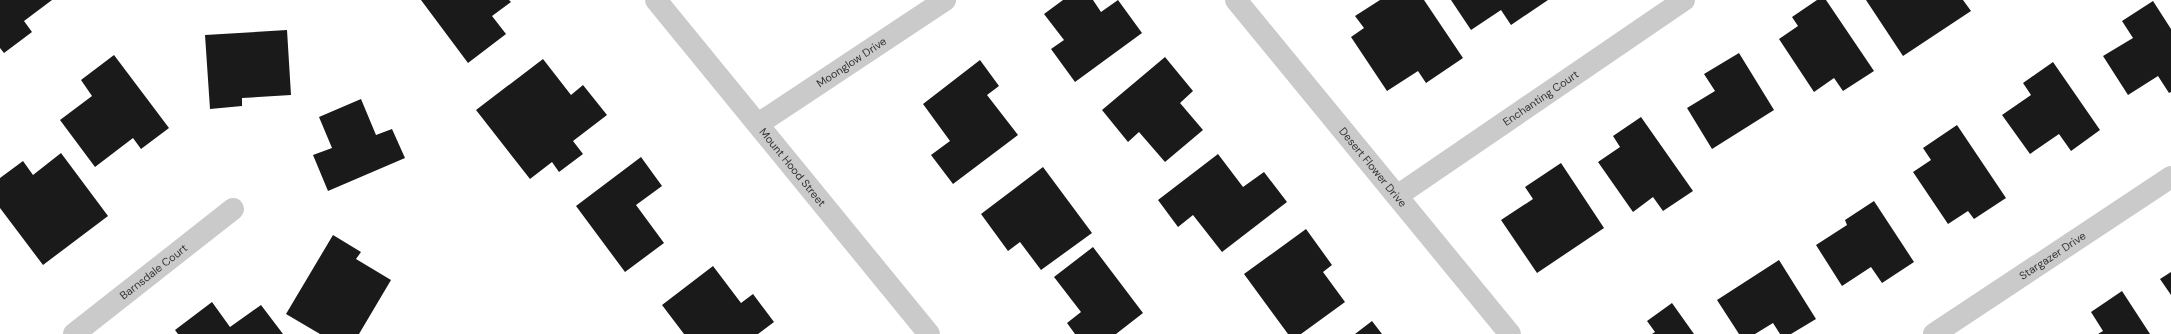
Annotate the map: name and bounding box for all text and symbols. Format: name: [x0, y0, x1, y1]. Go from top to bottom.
street label: Moonglow Drive: [814, 34, 889, 90]
street label: Enchanting Court: [1500, 67, 1581, 129]
street label: Desert Flower Drive: [1336, 124, 1410, 210]
street label: Mount Hood Street: [756, 125, 829, 209]
street label: Stargazer Drive: [2016, 228, 2088, 283]
street label: Barnsdale Court: [117, 241, 190, 302]

